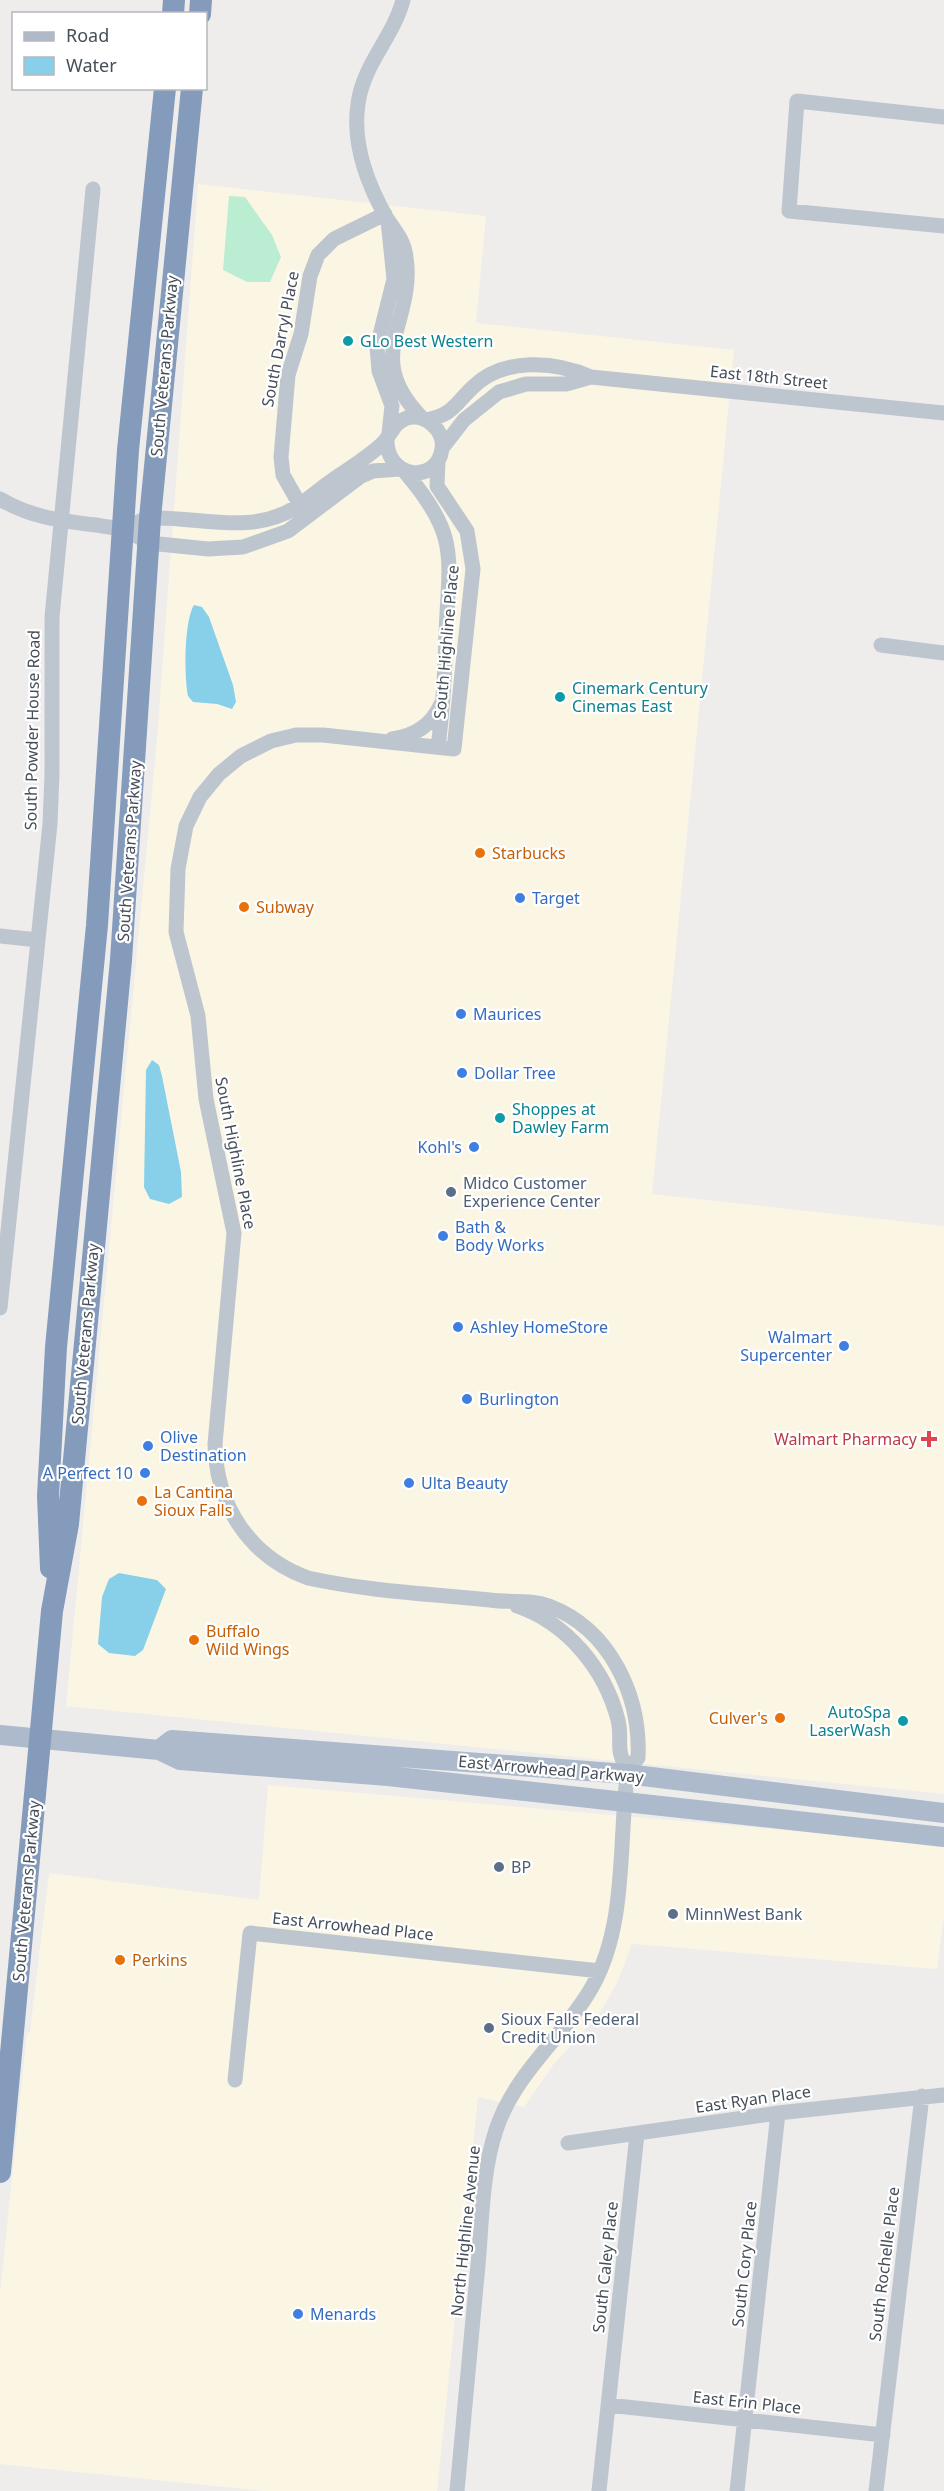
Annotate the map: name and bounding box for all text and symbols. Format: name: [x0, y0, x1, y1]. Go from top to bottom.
legend: [12, 12, 207, 90]
text: Road: [66, 23, 109, 47]
text: Water: [66, 53, 117, 77]
street label: South Darryl Place: [256, 269, 304, 409]
street label: South Veterans Parkway: [145, 274, 183, 458]
place label: GLo Best Western: [360, 330, 493, 352]
marker: GLo Best Western: [341, 334, 355, 348]
street label: East 18th Street: [709, 360, 829, 394]
street label: South Highline Place: [428, 564, 464, 720]
street label: South Powder House Road: [19, 630, 45, 830]
place label: Cinemark Century Cinemas East: [572, 677, 709, 717]
marker: Cinemark Century Cinemas East: [553, 690, 567, 704]
street label: South Veterans Parkway: [112, 759, 146, 942]
place label: Starbucks: [492, 842, 566, 864]
marker: Starbucks: [473, 846, 487, 860]
place label: Target: [532, 887, 580, 909]
marker: Target: [513, 891, 527, 905]
place label: Subway: [256, 896, 315, 918]
marker: Subway: [237, 900, 251, 914]
place label: Maurices: [473, 1003, 541, 1025]
marker: Maurices: [454, 1007, 468, 1021]
place label: Dollar Tree: [474, 1062, 556, 1084]
marker: Dollar Tree: [455, 1066, 469, 1080]
street label: South Highline Place: [210, 1075, 262, 1231]
place label: Shoppes at Dawley Farm: [512, 1098, 609, 1138]
marker: Shoppes at Dawley Farm: [493, 1111, 507, 1125]
place label: Kohl's: [418, 1136, 462, 1158]
marker: Kohl's: [467, 1140, 481, 1154]
place label: Midco Customer Experience Center: [463, 1172, 601, 1212]
marker: Midco Customer Experience Center: [444, 1185, 458, 1199]
place label: Bath & Body Works: [455, 1216, 544, 1256]
marker: Bath & Body Works: [436, 1229, 450, 1243]
street label: South Veterans Parkway: [66, 1242, 104, 1426]
place label: Ashley HomeStore: [470, 1316, 608, 1338]
marker: Ashley HomeStore: [451, 1320, 465, 1334]
place label: Walmart Supercenter: [740, 1326, 832, 1366]
marker: Walmart Supercenter: [837, 1339, 851, 1353]
place label: Burlington: [479, 1388, 559, 1410]
marker: Burlington: [460, 1392, 474, 1406]
place label: Olive Destination: [160, 1426, 247, 1466]
place label: Walmart Pharmacy: [774, 1428, 918, 1450]
marker: Walmart Pharmacy: [922, 1432, 936, 1446]
marker: Olive Destination: [141, 1439, 155, 1453]
place label: A Perfect 10: [43, 1462, 133, 1484]
marker: A Perfect 10: [138, 1466, 152, 1480]
place label: Ulta Beauty: [421, 1472, 509, 1494]
marker: Ulta Beauty: [402, 1476, 416, 1490]
place label: La Cantina Sioux Falls: [154, 1481, 233, 1521]
marker: La Cantina Sioux Falls: [135, 1494, 149, 1508]
place label: Buffalo Wild Wings: [206, 1620, 290, 1660]
marker: Buffalo Wild Wings: [187, 1633, 201, 1647]
place label: AutoSpa LaserWash: [809, 1701, 891, 1741]
place label: Culver's: [709, 1707, 768, 1729]
marker: Culver's: [773, 1711, 787, 1725]
marker: AutoSpa LaserWash: [896, 1714, 910, 1728]
street label: East Arrowhead Parkway: [457, 1750, 645, 1788]
street label: South Veterans Parkway: [7, 1799, 45, 1983]
place label: BP: [511, 1856, 531, 1878]
marker: BP: [492, 1860, 506, 1874]
place label: MinnWest Bank: [685, 1903, 803, 1925]
street label: East Arrowhead Place: [271, 1907, 435, 1945]
marker: MinnWest Bank: [666, 1907, 680, 1921]
place label: Perkins: [132, 1949, 188, 1971]
marker: Perkins: [113, 1953, 127, 1967]
place label: Sioux Falls Federal Credit Union: [501, 2008, 639, 2048]
marker: Sioux Falls Federal Credit Union: [482, 2021, 496, 2035]
street label: East Ryan Place: [694, 2080, 812, 2118]
street label: North Highline Avenue: [445, 2145, 485, 2317]
street label: South Rochelle Place: [864, 2186, 904, 2342]
street label: South Caley Place: [587, 2200, 623, 2334]
street label: South Cory Place: [726, 2200, 762, 2328]
place label: Menards: [310, 2303, 376, 2325]
marker: Menards: [291, 2307, 305, 2321]
street label: East Erin Place: [692, 2385, 802, 2419]

